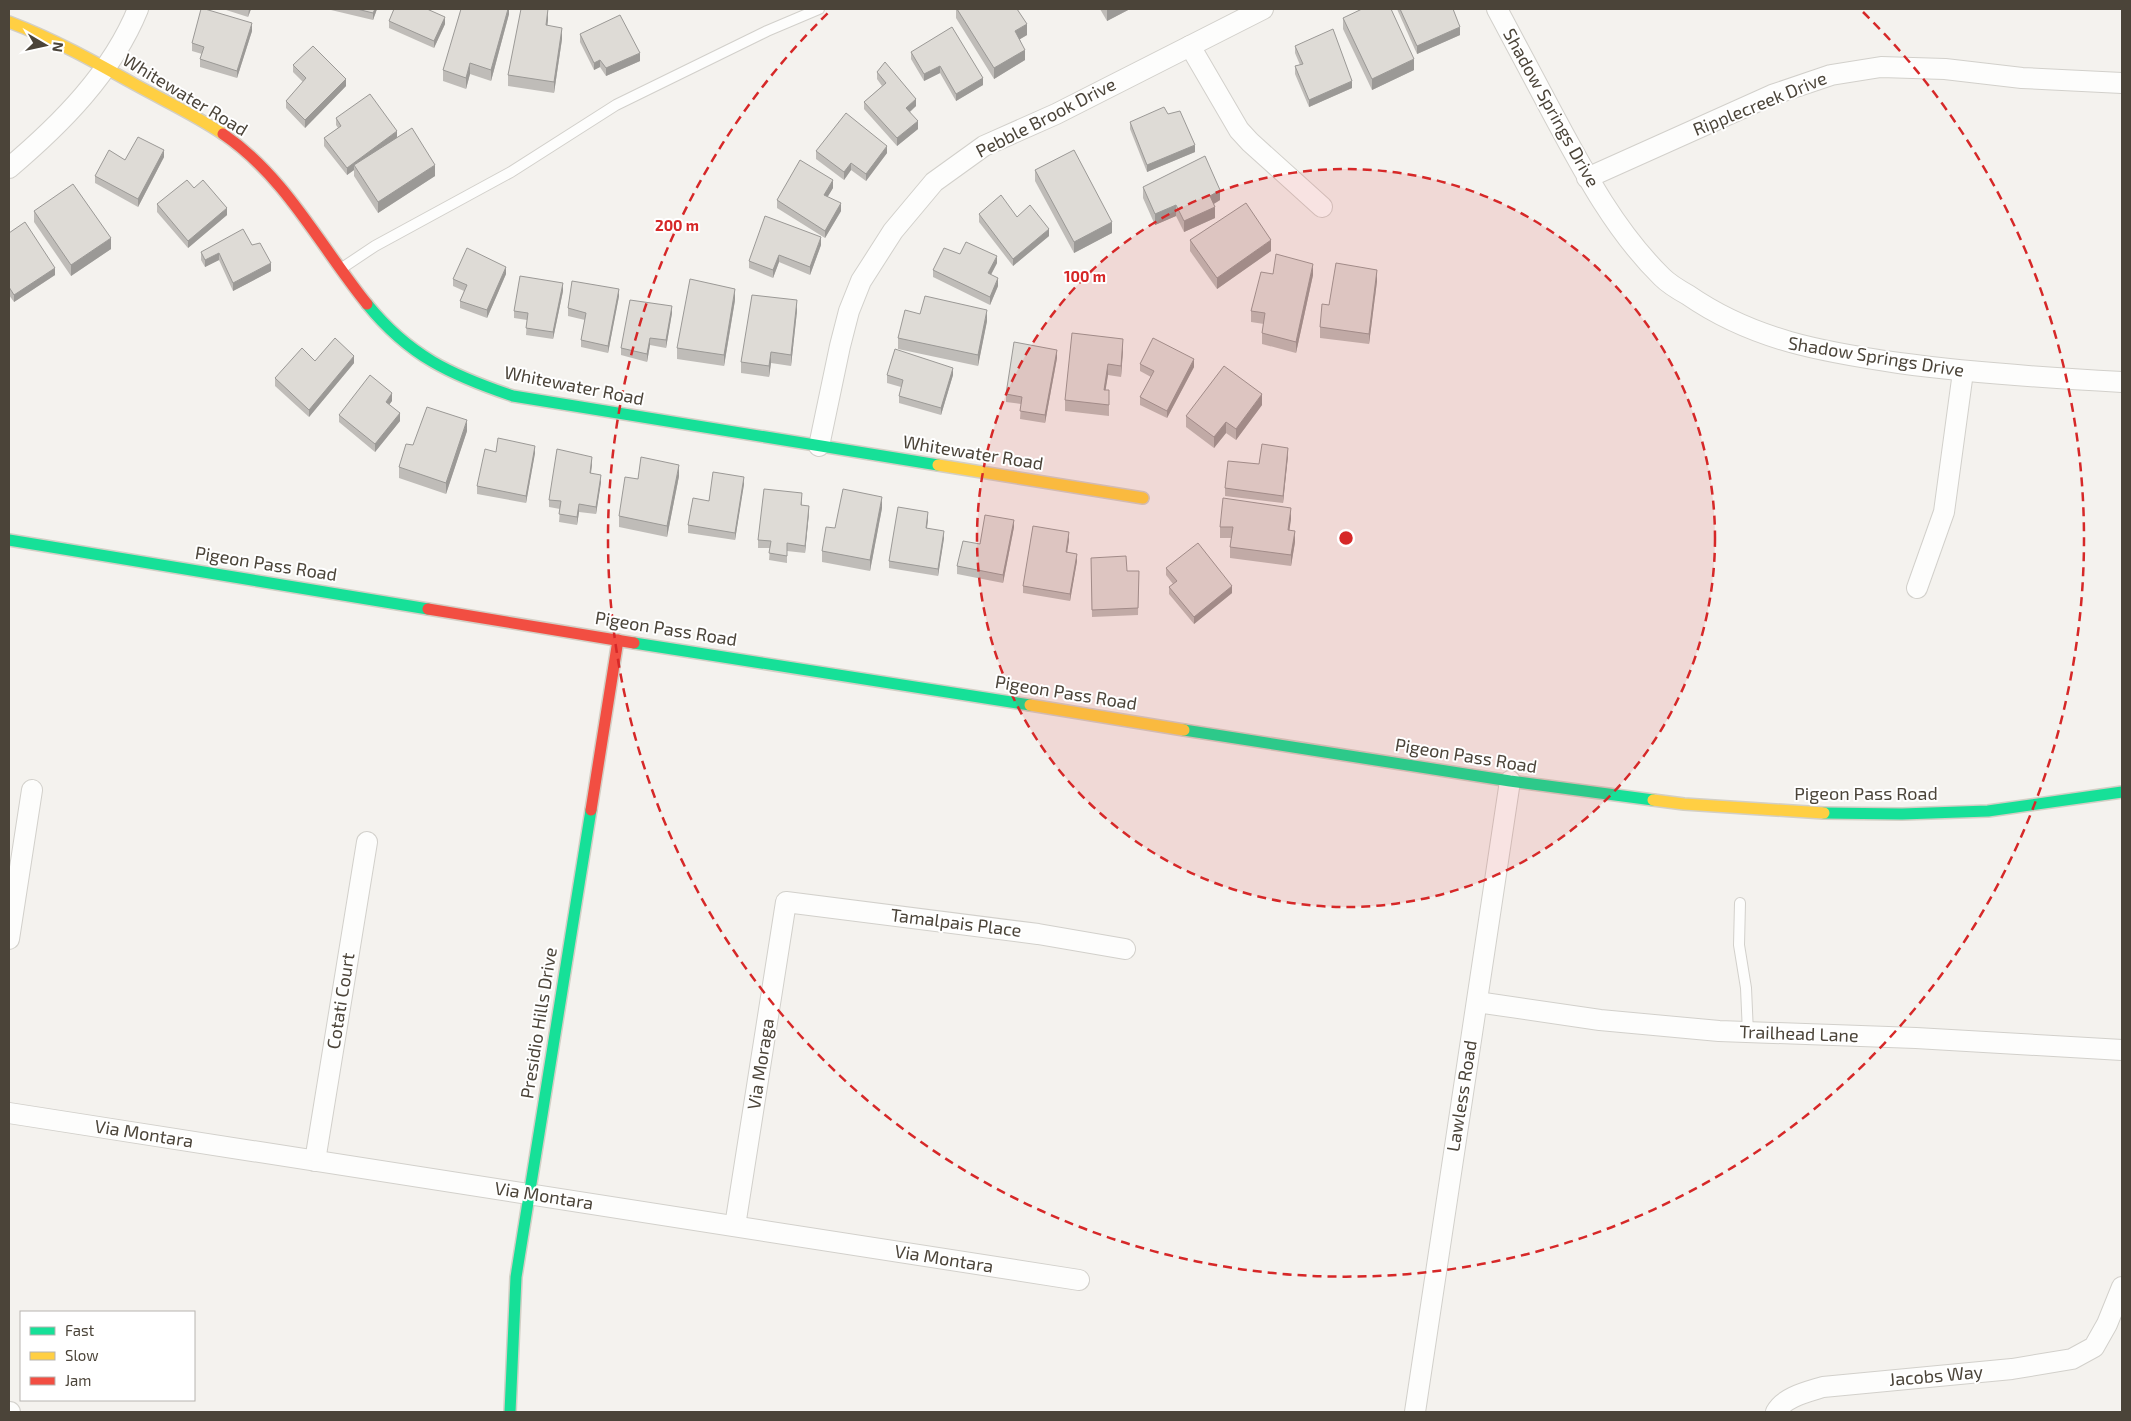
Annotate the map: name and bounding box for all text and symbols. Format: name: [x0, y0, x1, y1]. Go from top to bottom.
north arrow: [20, 20, 70, 70]
street label: Shadow Springs Drive: [1499, 24, 1605, 191]
text: N: [49, 41, 68, 53]
street label: Whitewater Road: [119, 48, 252, 140]
street label: Ripplecreek Drive: [1690, 66, 1830, 140]
street label: Pebble Brook Drive: [972, 72, 1119, 162]
text: 200 m: [655, 216, 699, 234]
text: 100 m: [1064, 267, 1106, 285]
street label: Shadow Springs Drive: [1787, 331, 1966, 381]
street label: Whitewater Road: [502, 361, 646, 409]
street label: Whitewater Road: [901, 430, 1045, 474]
centre of rings: [1337, 529, 1355, 547]
street label: Pigeon Pass Road: [194, 541, 339, 585]
street label: Pigeon Pass Road: [594, 606, 739, 650]
street label: Pigeon Pass Road: [994, 670, 1139, 714]
street label: Pigeon Pass Road: [1394, 733, 1539, 777]
street label: Pigeon Pass Road: [1794, 782, 1938, 804]
street label: Tamalpais Place: [889, 903, 1023, 941]
street label: Presidio Hills Drive: [515, 946, 561, 1100]
street label: Cotati Court: [322, 951, 359, 1051]
street label: Via Moraga: [742, 1017, 778, 1111]
street label: Trailhead Lane: [1739, 1020, 1859, 1046]
street label: Lawless Road: [1441, 1038, 1481, 1153]
street label: Via Montara: [93, 1114, 195, 1152]
street label: Via Montara: [493, 1176, 595, 1214]
street label: Via Montara: [893, 1239, 995, 1277]
legend: [20, 1311, 195, 1401]
text: Fast: [65, 1321, 95, 1339]
text: Slow: [65, 1346, 99, 1364]
street label: Jacobs Way: [1888, 1360, 1984, 1390]
text: Jam: [65, 1371, 91, 1389]

